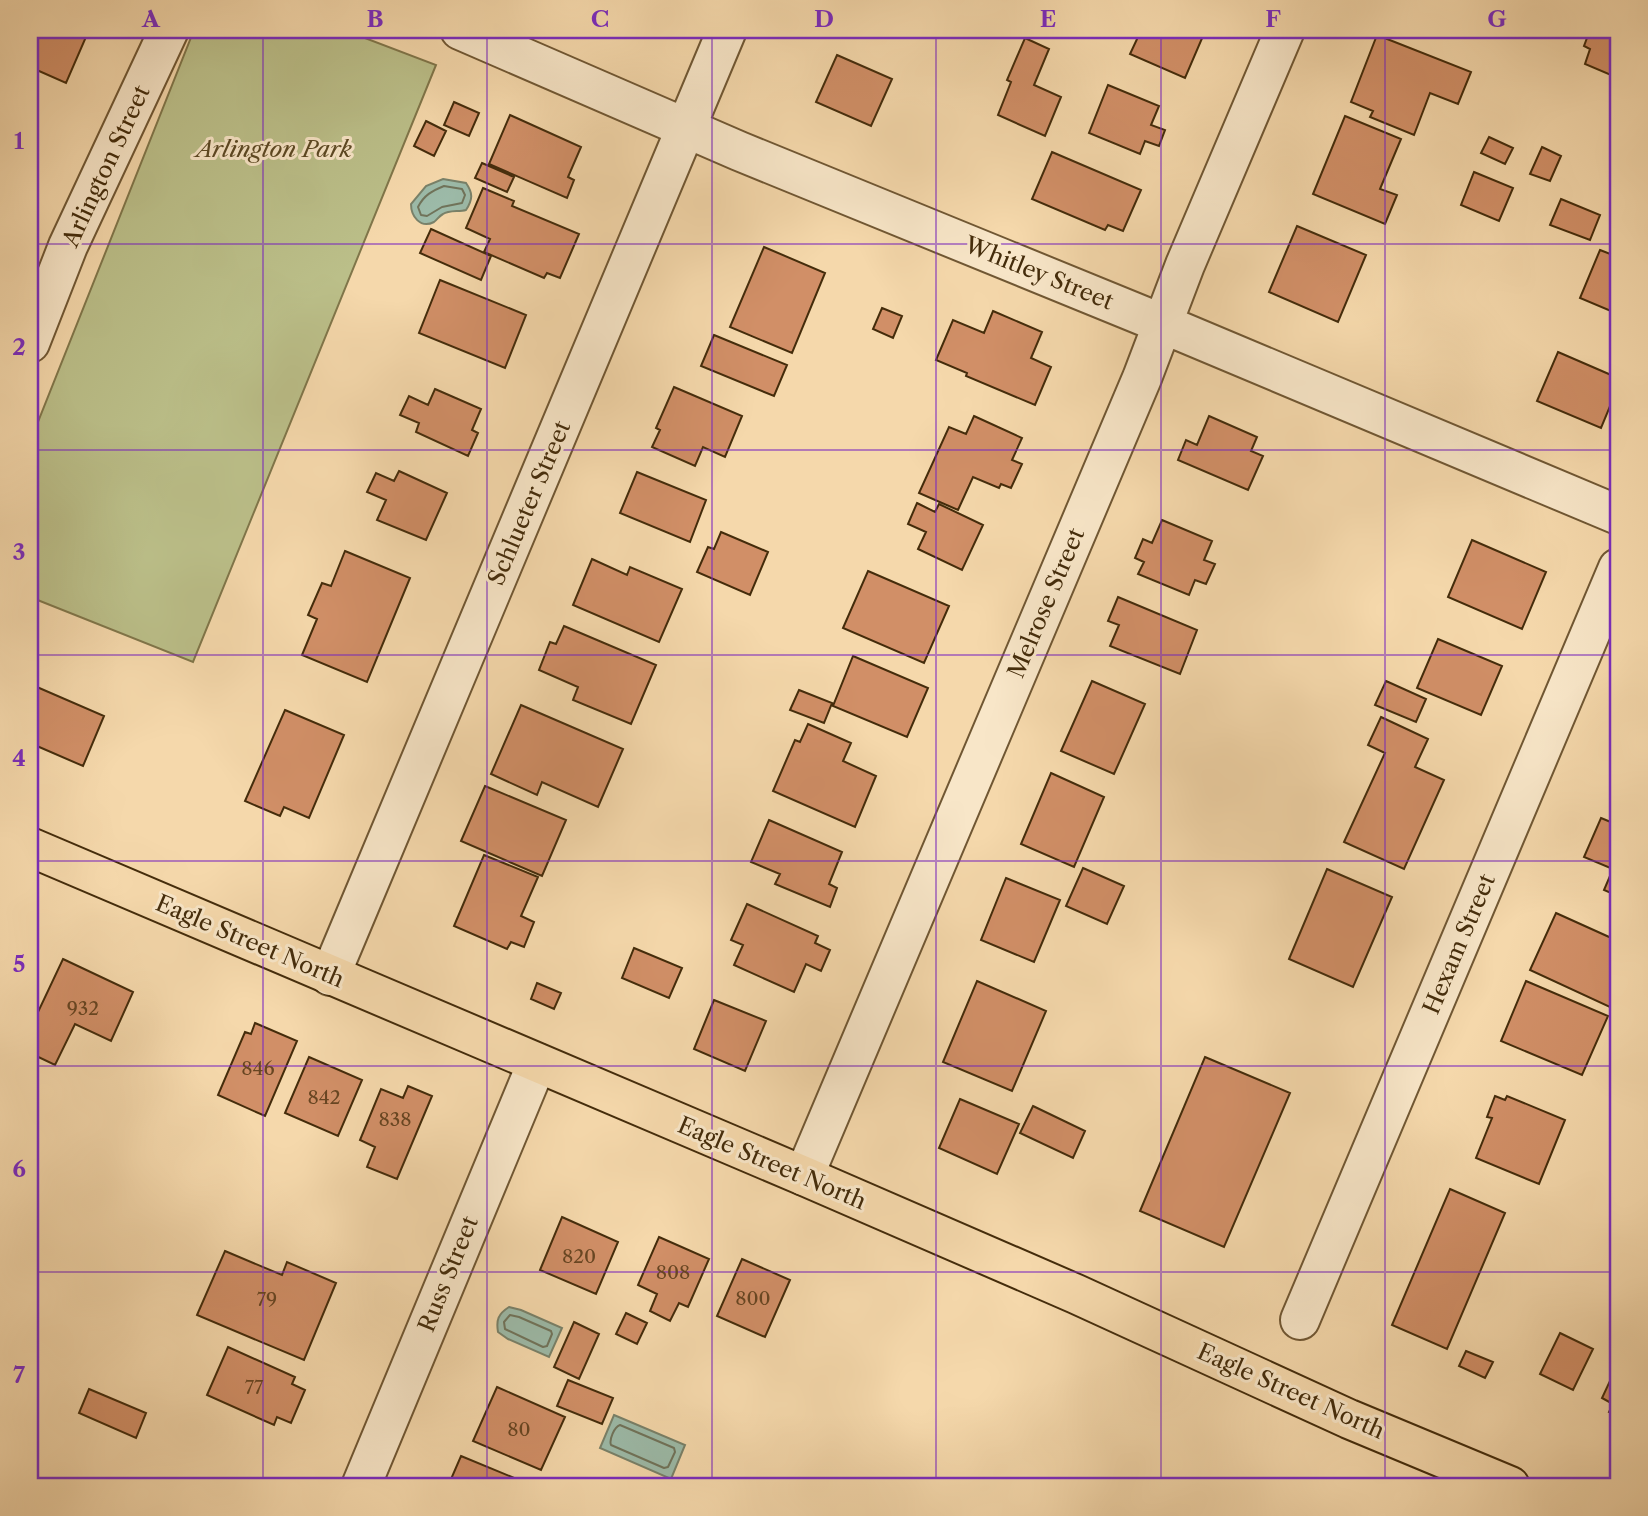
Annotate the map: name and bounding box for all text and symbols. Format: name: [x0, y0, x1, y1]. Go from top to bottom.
text: A: [141, 5, 161, 33]
text: B: [366, 5, 384, 33]
text: C: [591, 5, 609, 33]
text: D: [814, 5, 834, 33]
text: E: [1040, 5, 1056, 33]
text: F: [1265, 5, 1281, 33]
text: G: [1487, 5, 1507, 33]
street label: Arlington Street: [56, 81, 156, 252]
text: 1: [14, 127, 25, 155]
park label: Arlington Park: [193, 135, 352, 163]
street label: Whitley Street: [960, 230, 1117, 316]
text: 2: [12, 333, 26, 361]
street label: Schlueter Street: [482, 417, 576, 589]
street label: Melrose Street: [1002, 524, 1090, 682]
text: 3: [13, 538, 26, 566]
text: 4: [12, 744, 26, 772]
street label: Hexam Street: [1417, 870, 1501, 1018]
street label: Eagle Street North: [152, 889, 348, 993]
text: 5: [13, 950, 25, 978]
house number: 932: [67, 997, 99, 1020]
house number: 846: [241, 1057, 275, 1080]
house number: 842: [307, 1086, 341, 1109]
house number: 838: [379, 1108, 411, 1131]
street label: Eagle Street North: [674, 1111, 870, 1215]
text: 6: [12, 1155, 26, 1183]
street label: Russ Street: [412, 1212, 484, 1336]
house number: 820: [562, 1245, 596, 1268]
house number: 808: [656, 1261, 690, 1284]
house number: 800: [735, 1287, 771, 1310]
house number: 79: [257, 1288, 277, 1311]
street label: Eagle Street North: [1193, 1337, 1389, 1445]
text: 7: [13, 1361, 25, 1389]
house number: 77: [245, 1376, 264, 1399]
house number: 80: [507, 1418, 531, 1441]

